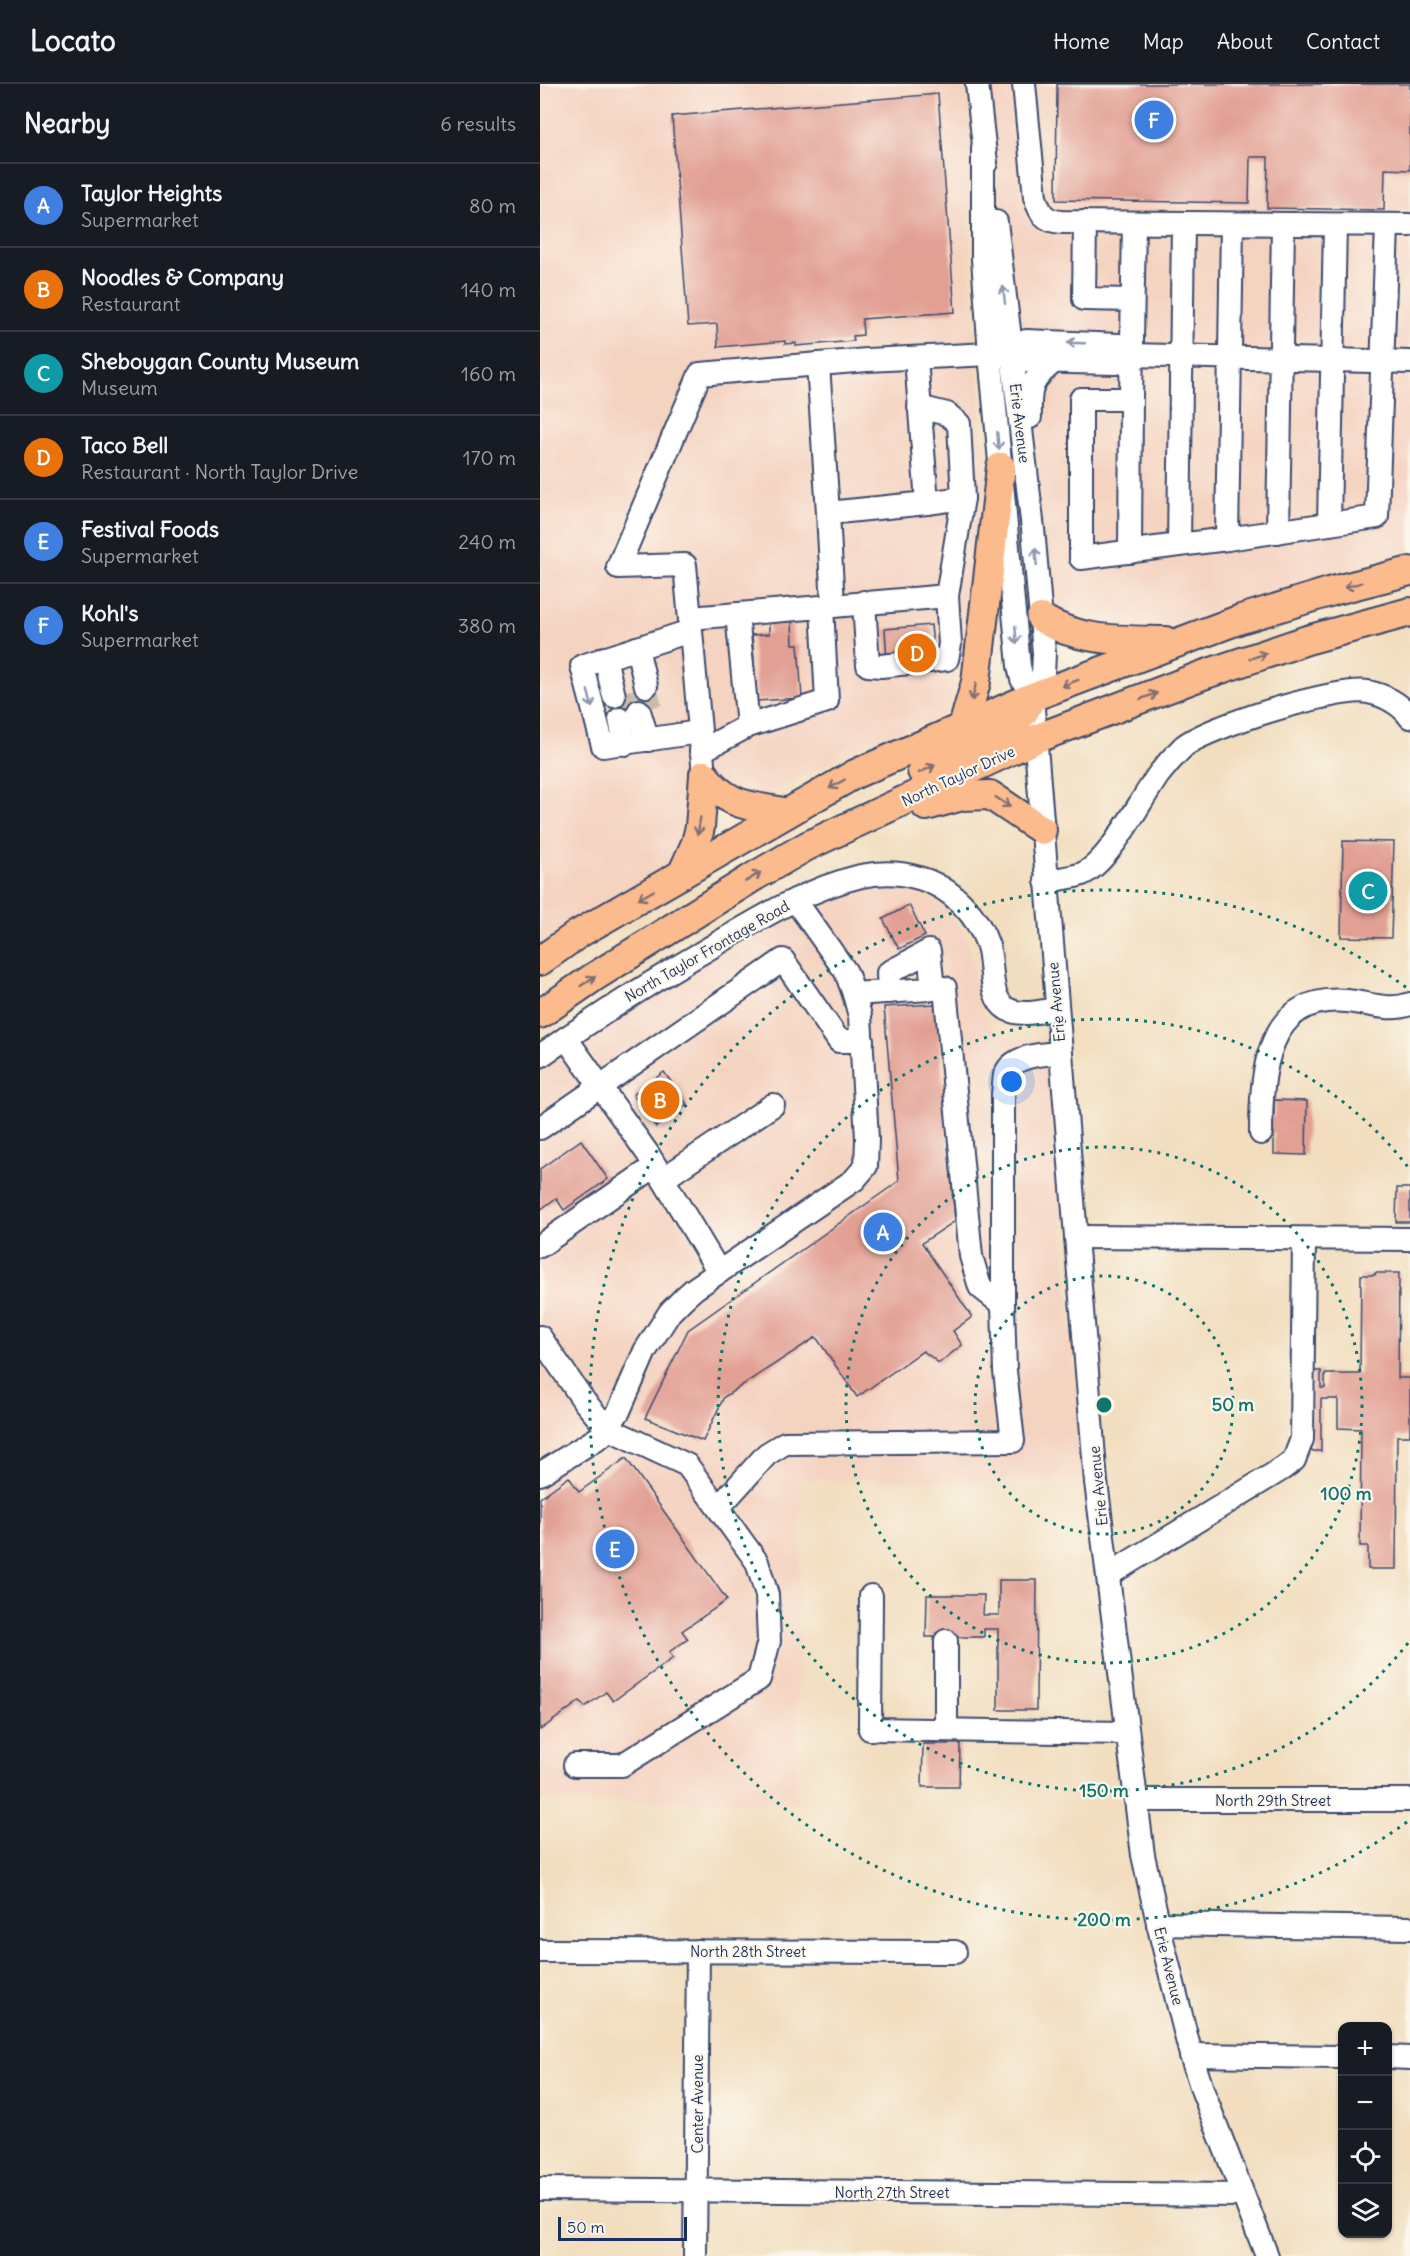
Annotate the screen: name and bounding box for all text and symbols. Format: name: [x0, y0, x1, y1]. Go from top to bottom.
text: Locato: [30, 23, 116, 59]
text: Home: [1053, 28, 1110, 55]
text: Map: [1143, 28, 1184, 55]
text: About: [1217, 28, 1273, 55]
text: Contact: [1306, 28, 1380, 55]
pin: F: [1134, 98, 1174, 142]
text: Nearby: [24, 107, 110, 140]
text: 6 results: [440, 111, 516, 136]
text: Taylor Heights: [81, 179, 222, 207]
text: A: [37, 193, 50, 218]
text: 80 m: [469, 193, 516, 218]
text: Supermarket: [81, 207, 199, 232]
text: Noodles & Company: [81, 263, 284, 291]
text: B: [37, 277, 50, 302]
text: 140 m: [461, 277, 516, 302]
one-way arrow: [999, 286, 1010, 306]
text: Restaurant: [81, 291, 180, 316]
one-way arrow: [1067, 338, 1087, 349]
text: Sheboygan County Museum: [81, 347, 359, 375]
text: C: [37, 361, 50, 386]
text: 160 m: [461, 361, 516, 386]
text: Museum: [81, 375, 158, 400]
street label: Erie Avenue: [1006, 382, 1034, 464]
text: Taco Bell: [81, 431, 168, 459]
one-way arrow: [993, 431, 1004, 451]
text: D: [36, 445, 51, 470]
text: 170 m: [463, 445, 516, 470]
text: Restaurant · North Taylor Drive: [81, 459, 358, 484]
text: Festival Foods: [81, 515, 219, 543]
text: E: [38, 529, 49, 554]
text: 240 m: [458, 529, 516, 554]
text: Supermarket: [81, 543, 199, 568]
one-way arrow: [1030, 548, 1041, 568]
one-way arrow: [1344, 580, 1363, 591]
text: Kohl's: [81, 599, 139, 627]
text: F: [38, 613, 49, 638]
text: 380 m: [458, 613, 516, 638]
one-way arrow: [1011, 625, 1022, 645]
text: Supermarket: [81, 627, 199, 652]
pin: D: [898, 630, 937, 676]
one-way arrow: [1248, 650, 1267, 661]
one-way arrow: [1061, 678, 1080, 689]
one-way arrow: [967, 682, 979, 701]
one-way arrow: [585, 690, 597, 709]
one-way arrow: [1139, 690, 1158, 701]
street label: North Taylor Drive: [898, 741, 1018, 811]
one-way arrow: [917, 762, 935, 774]
one-way arrow: [829, 779, 847, 790]
one-way arrow: [994, 796, 1010, 808]
one-way arrow: [693, 816, 704, 836]
pin: C: [1348, 868, 1388, 914]
one-way arrow: [744, 871, 761, 883]
one-way arrow: [638, 890, 655, 902]
street label: North Taylor Frontage Road: [621, 896, 793, 1006]
street label: Erie Avenue: [1043, 961, 1069, 1043]
one-way arrow: [580, 975, 596, 987]
your location: [997, 1067, 1026, 1096]
pin: B: [640, 1078, 680, 1122]
pin: A: [864, 1210, 902, 1254]
text: 50 m: [1212, 1393, 1254, 1416]
centre of rings: [1094, 1395, 1114, 1415]
street label: Erie Avenue: [1084, 1445, 1112, 1527]
text: 100 m: [1321, 1482, 1372, 1505]
pin: E: [596, 1526, 634, 1572]
text: 150 m: [1079, 1779, 1129, 1802]
street label: North 29th Street: [1215, 1791, 1331, 1810]
text: 200 m: [1077, 1908, 1131, 1931]
street label: Erie Avenue: [1150, 1925, 1188, 2007]
street label: North 28th Street: [690, 1942, 806, 1961]
map controls: [1338, 2022, 1392, 2238]
button: +: [1338, 2022, 1392, 2076]
street label: Center Avenue: [688, 2054, 707, 2154]
button: −: [1338, 2076, 1392, 2130]
button: locate: [1338, 2130, 1392, 2184]
street label: North 27th Street: [835, 2183, 949, 2202]
button: layers: [1338, 2184, 1392, 2238]
scale bar: [558, 2214, 687, 2242]
text: 50 m: [567, 2217, 605, 2237]

